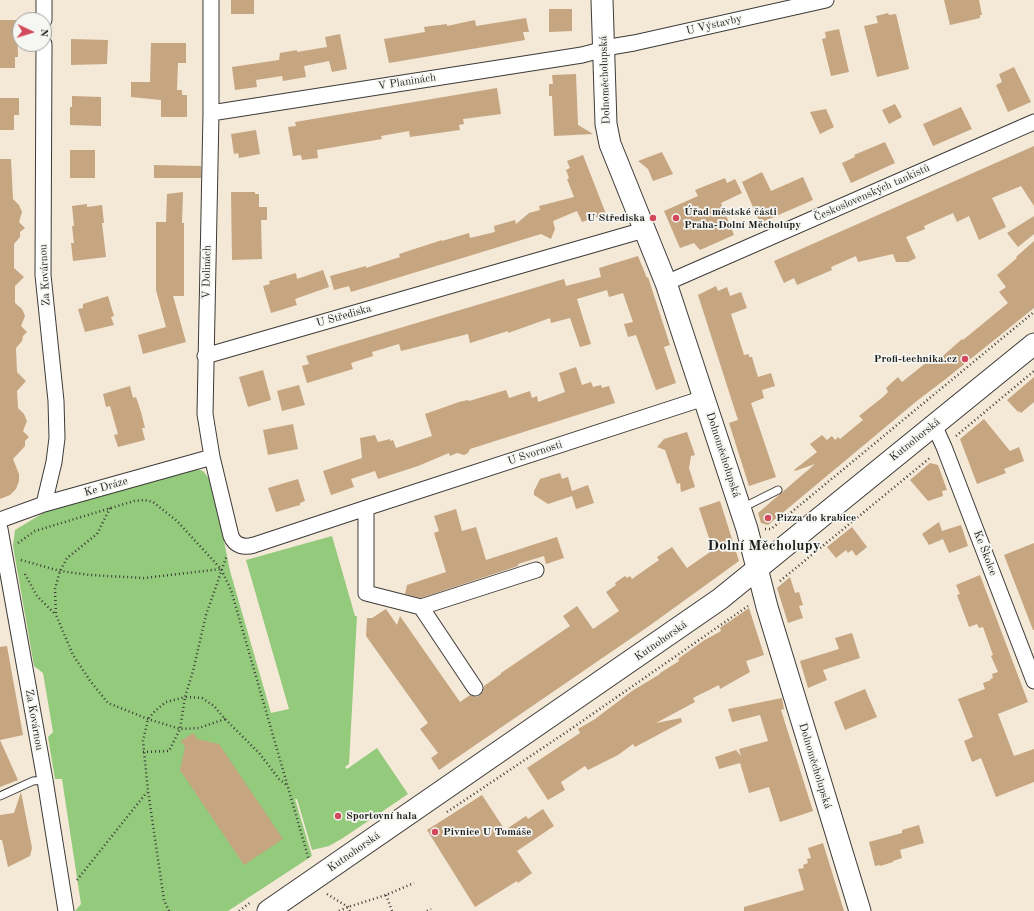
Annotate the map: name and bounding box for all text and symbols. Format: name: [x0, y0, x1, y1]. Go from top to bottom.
north arrow: [12, 12, 52, 52]
street label: U Výstavby: [685, 12, 743, 38]
text: N: [38, 28, 49, 37]
street label: Dolnoměcholupská: [597, 35, 613, 125]
street label: V Planinách: [377, 71, 437, 93]
street label: Československých tankistů: [812, 161, 932, 225]
place label: Úřad městské části Praha-Dolní Měcholupy: [684, 205, 801, 231]
place label: U Střediska: [587, 211, 645, 225]
marker: U Střediska: [648, 213, 658, 223]
marker: Úřad městské části Praha-Dolní Měcholupy: [671, 213, 681, 223]
street label: Za Kovárnou: [37, 244, 53, 306]
street label: V Dolinách: [200, 245, 214, 299]
street label: U Střediska: [315, 302, 373, 330]
place label: Profi-technika.cz: [874, 352, 957, 366]
marker: Profi-technika.cz: [960, 354, 970, 364]
street label: Dolnoměcholupská: [703, 411, 743, 499]
street label: Kutnohorská: [887, 416, 943, 464]
street label: U Svornosti: [506, 438, 564, 468]
street label: Ke Dráze: [83, 474, 129, 500]
place label: Pizza do krabice: [776, 511, 856, 525]
marker: Pizza do krabice: [763, 513, 773, 523]
street label: Ke Školce: [970, 529, 1000, 577]
district label: Dolní Měcholupy: [707, 537, 821, 555]
street label: Kutnohorská: [632, 618, 690, 664]
street label: Za Kovárnou: [22, 688, 46, 752]
street label: Dolnoměcholupská: [796, 722, 834, 810]
place label: Sportovní hala: [346, 809, 417, 823]
marker: Sportovní hala: [333, 811, 343, 821]
place label: Pivnice U Tomáše: [443, 825, 531, 839]
marker: Pivnice U Tomáše: [430, 827, 440, 837]
street label: Kutnohorská: [325, 829, 383, 875]

